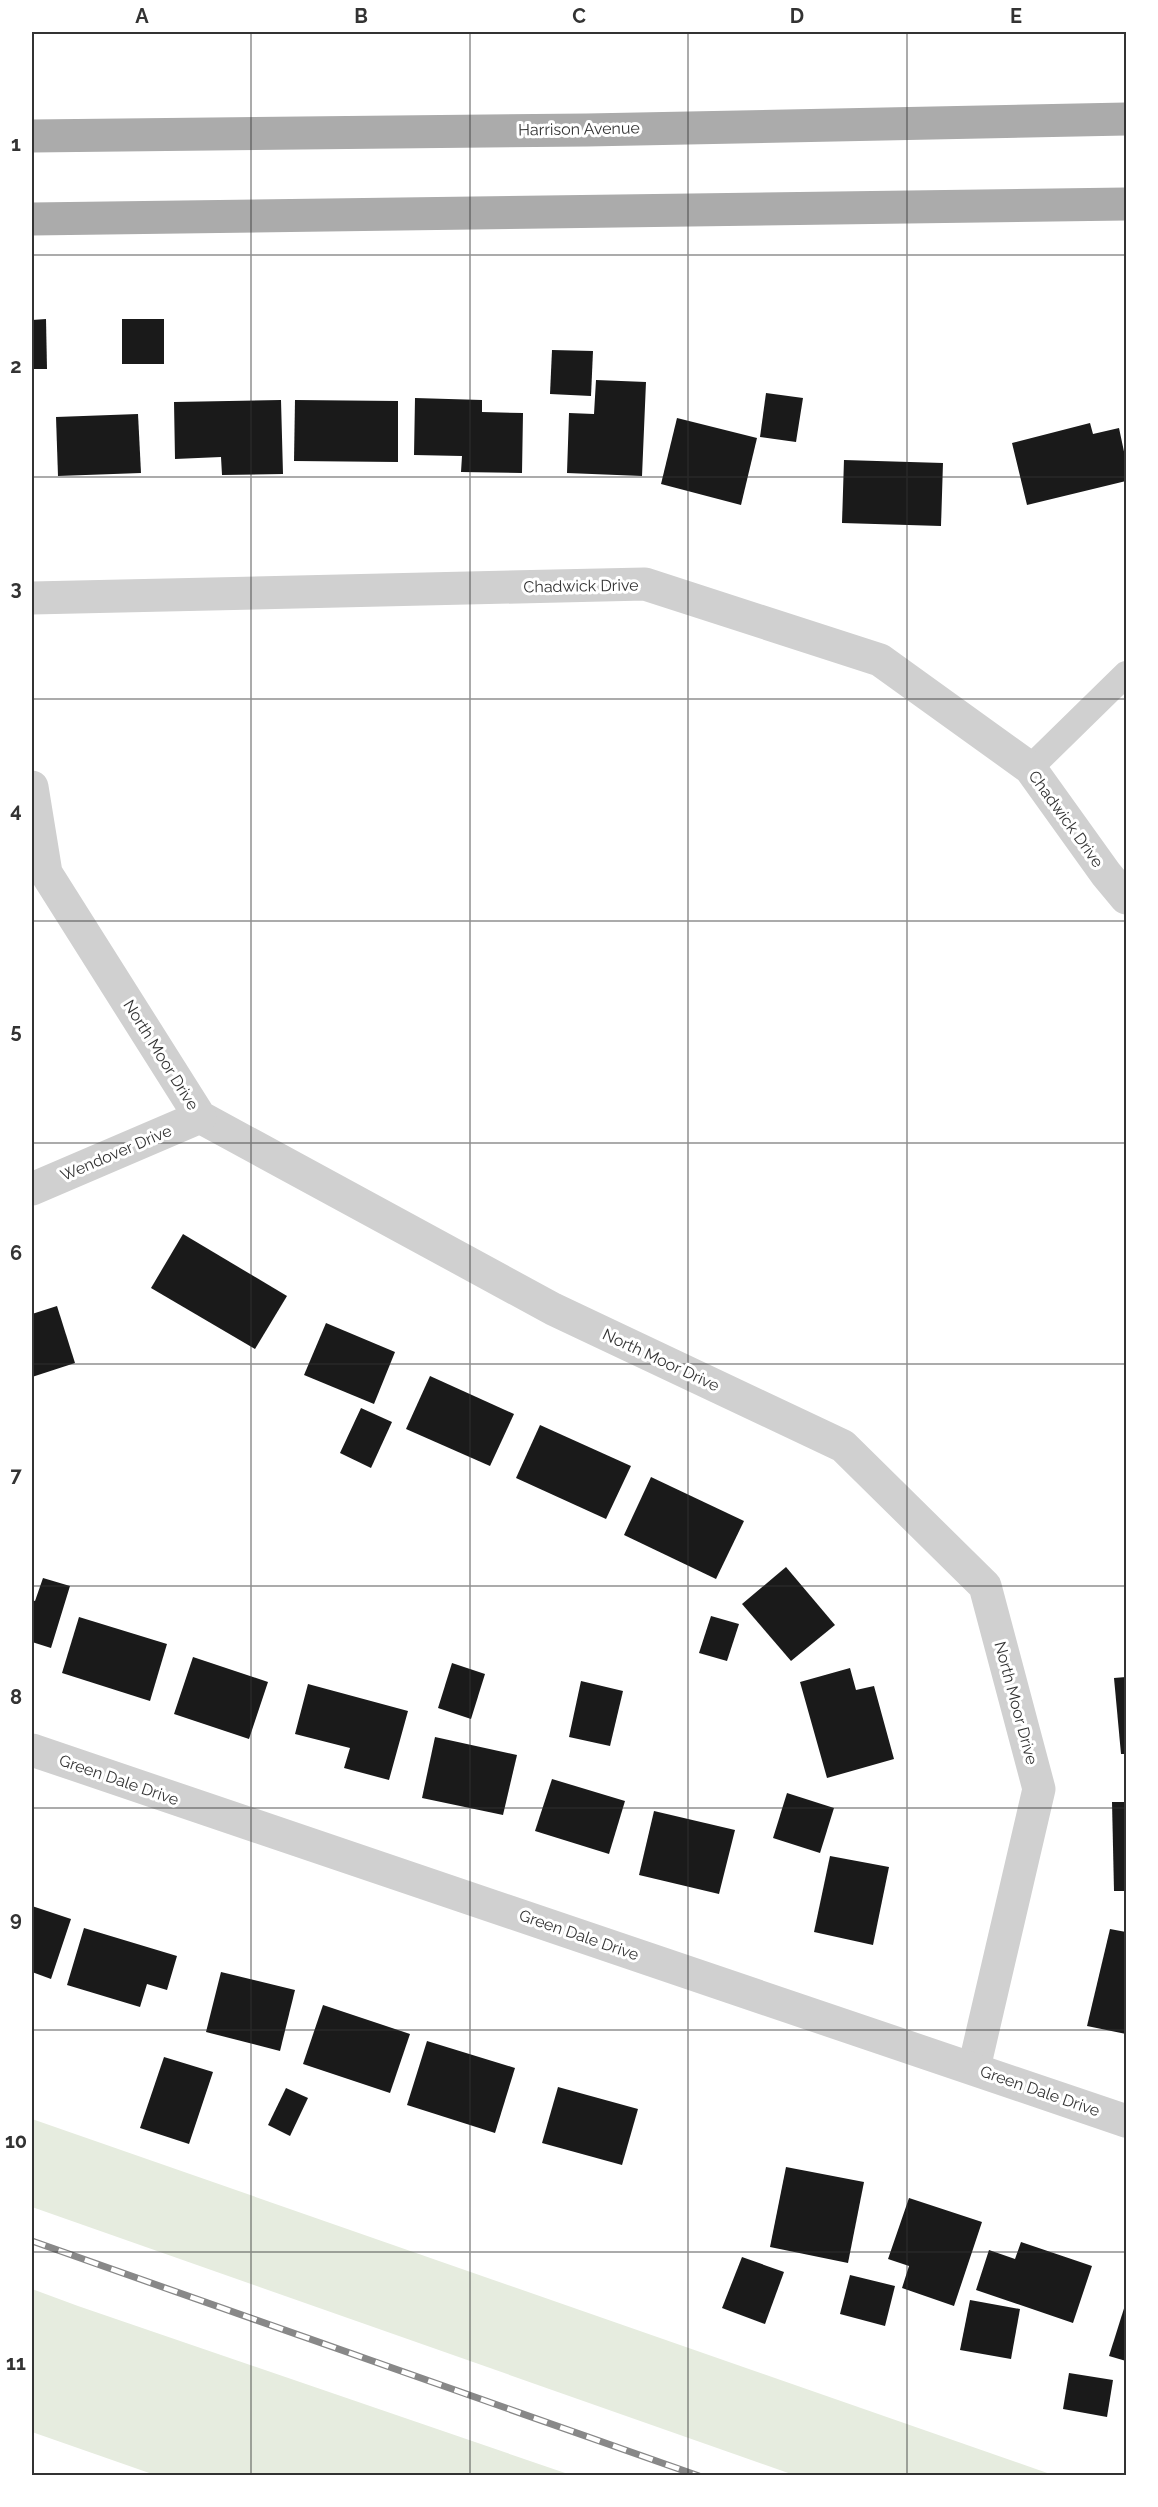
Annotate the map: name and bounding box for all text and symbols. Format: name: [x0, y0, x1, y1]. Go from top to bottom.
text: A: [135, 4, 149, 28]
text: B: [354, 4, 368, 28]
text: C: [572, 4, 586, 28]
text: D: [790, 4, 804, 28]
text: E: [1010, 4, 1022, 28]
street label: Harrison Avenue: [518, 118, 640, 140]
text: 1: [11, 132, 21, 156]
text: 2: [10, 354, 22, 378]
street label: Chadwick Drive: [523, 575, 639, 597]
text: 3: [10, 576, 22, 600]
street label: Chadwick Drive: [1025, 767, 1107, 871]
text: 4: [10, 798, 22, 822]
street label: North Moor Drive: [119, 996, 203, 1114]
text: 5: [10, 1019, 22, 1043]
street label: Wendover Drive: [58, 1121, 174, 1185]
text: 6: [10, 1241, 22, 1265]
street label: North Moor Drive: [600, 1325, 722, 1395]
text: 7: [10, 1463, 22, 1487]
street label: North Moor Drive: [990, 1639, 1042, 1767]
text: 8: [10, 1685, 22, 1709]
street label: Green Dale Drive: [57, 1751, 181, 1809]
street label: Green Dale Drive: [517, 1906, 641, 1964]
text: 9: [10, 1907, 22, 1931]
street label: Green Dale Drive: [978, 2062, 1102, 2120]
text: 10: [5, 2129, 27, 2153]
text: 11: [6, 2351, 26, 2375]

